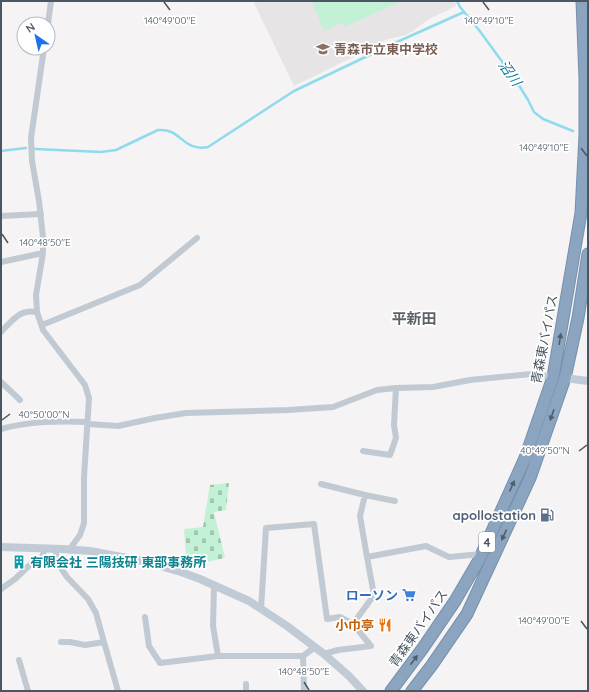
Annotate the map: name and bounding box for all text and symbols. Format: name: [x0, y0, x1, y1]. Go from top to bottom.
text: 140°49'00"E: [144, 14, 196, 27]
text: 140°49'10"E: [464, 14, 514, 27]
north arrow: [16, 16, 56, 56]
text: N: [23, 20, 38, 36]
school or university icon: 青森市立東中学校: [315, 41, 331, 57]
place label: 青森市立東中学校: [334, 41, 438, 57]
water label: 沼川: [495, 56, 527, 91]
text: 140°49'10"E: [519, 141, 569, 154]
text: 140°48'50"E: [19, 236, 71, 249]
street label: 青森東バイパス: [527, 293, 561, 385]
district label: 平新田: [391, 309, 437, 328]
one-way arrow: [557, 333, 563, 345]
text: 40°50'00"N: [19, 408, 69, 421]
one-way arrow: [549, 409, 555, 421]
text: 40°49'50"N: [520, 444, 570, 457]
one-way arrow: [509, 481, 515, 492]
place label: apollostation: [453, 507, 536, 523]
fuel station icon: apollostation: [539, 507, 555, 523]
one-way arrow: [501, 530, 507, 541]
road number: 4: [479, 532, 495, 552]
building icon: 有限会社 三陽技研 東部事務所: [11, 554, 27, 570]
place label: 有限会社 三陽技研 東部事務所: [30, 554, 206, 570]
street label: 青森東バイパス: [385, 586, 451, 670]
place label: ローソン: [346, 587, 398, 603]
supermarket icon: ローソン: [401, 587, 417, 603]
text: 140°49'00"E: [518, 614, 570, 627]
place label: 小巾亭: [335, 617, 374, 633]
restaurant icon: 小巾亭: [377, 617, 393, 633]
one-way arrow: [410, 654, 418, 665]
text: 140°48'50"E: [278, 665, 330, 678]

